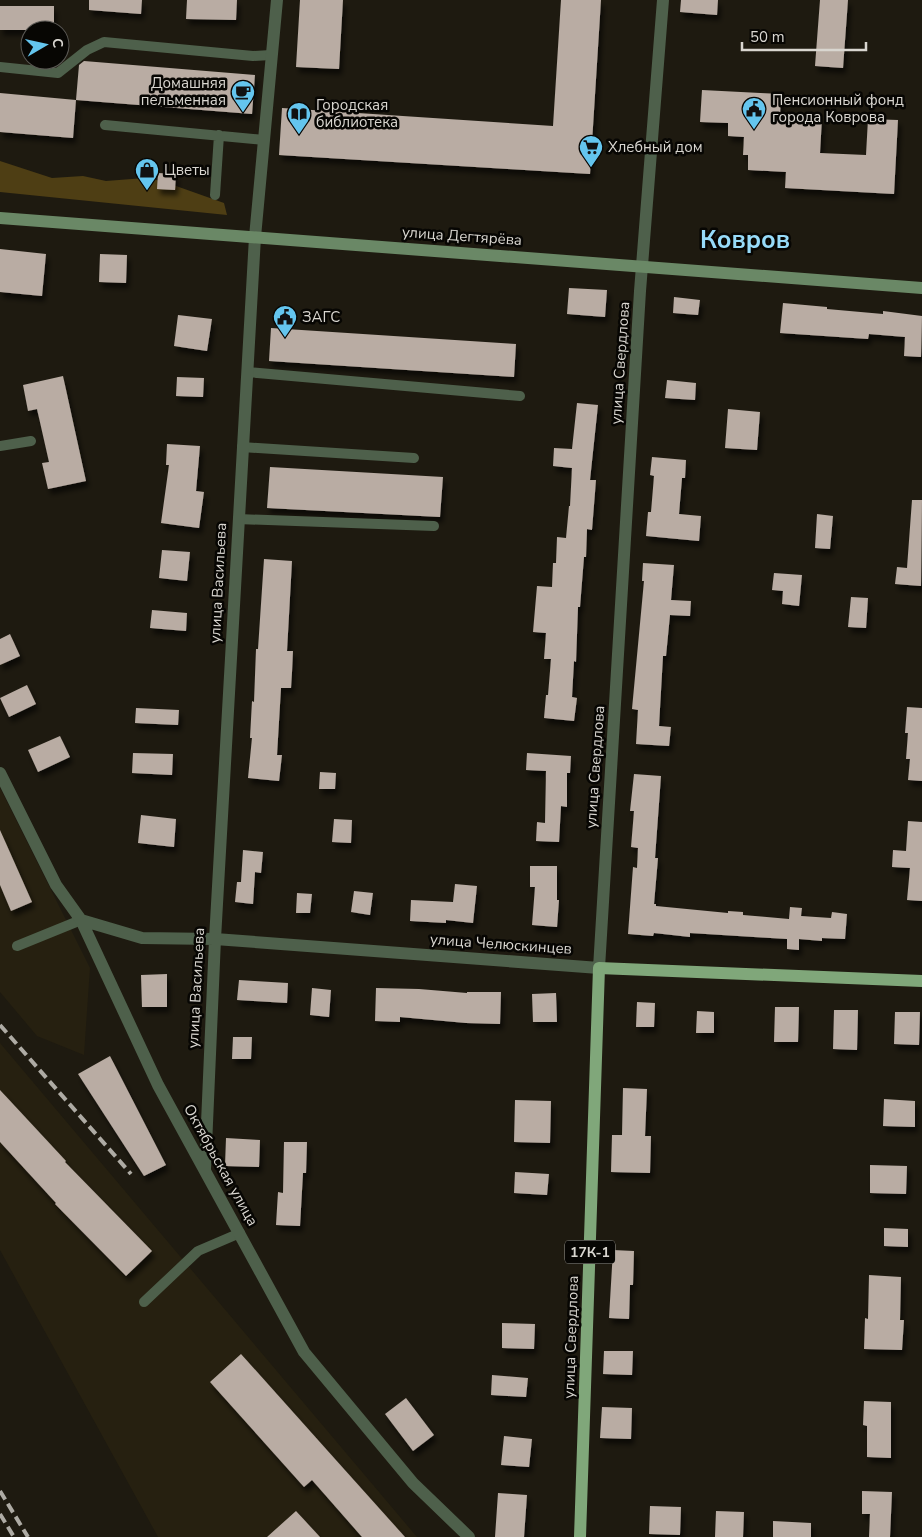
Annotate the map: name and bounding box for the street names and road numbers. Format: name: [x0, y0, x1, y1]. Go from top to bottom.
street label: улица Дегтярёва: [401, 222, 523, 250]
street label: улица Свердлова: [606, 301, 634, 425]
street label: улица Васильева: [205, 522, 231, 644]
street label: улица Свердлова: [581, 705, 609, 829]
street label: улица Васильева: [183, 927, 209, 1049]
street label: улица Челюскинцев: [429, 929, 573, 959]
street label: Октябрьская улица: [179, 1100, 263, 1230]
road number: 17К-1: [565, 1240, 615, 1264]
street label: улица Свердлова: [559, 1275, 583, 1399]

